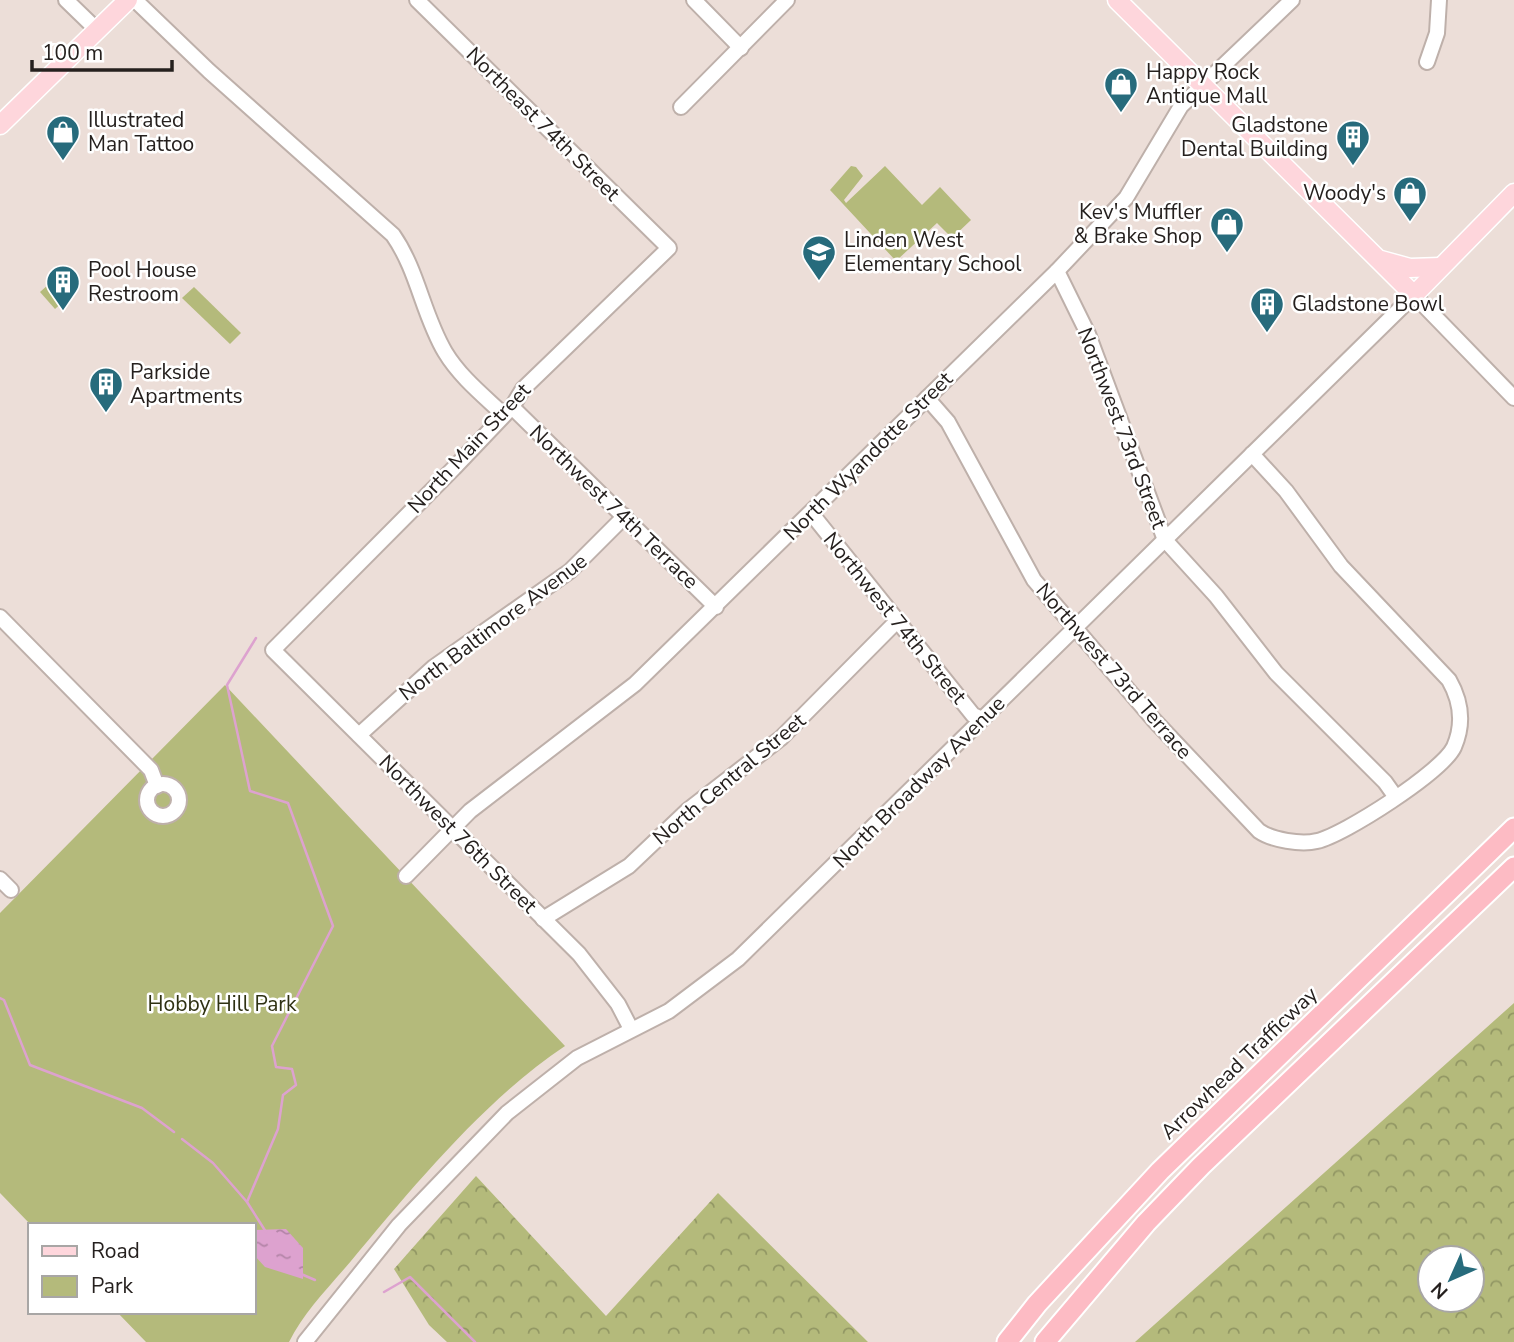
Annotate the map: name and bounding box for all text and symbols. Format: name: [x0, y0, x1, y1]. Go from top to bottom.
scale bar: [32, 28, 172, 72]
text: 100 m: [42, 39, 103, 67]
street label: Northeast 74th Street: [460, 41, 626, 207]
place label: Happy Rock Antique Mall: [1146, 58, 1268, 110]
shop icon: Happy Rock Antique Mall: [1102, 65, 1140, 114]
place label: Illustrated Man Tattoo: [88, 106, 194, 158]
place label: Gladstone Dental Building: [1181, 111, 1328, 163]
shop icon: Illustrated Man Tattoo: [44, 113, 82, 162]
building icon: Gladstone Dental Building: [1334, 118, 1372, 167]
shop icon: Woody's: [1391, 174, 1429, 223]
place label: Woody's: [1303, 179, 1386, 207]
place label: Kev's Muffler & Brake Shop: [1074, 198, 1202, 250]
shop icon: Kev's Muffler & Brake Shop: [1208, 205, 1246, 254]
place label: Linden West Elementary School: [844, 226, 1022, 278]
school or university icon: Linden West Elementary School: [800, 233, 838, 282]
place label: Pool House Restroom: [88, 256, 197, 308]
building icon: Pool House Restroom: [44, 263, 82, 312]
building icon: Gladstone Bowl: [1248, 285, 1286, 334]
place label: Gladstone Bowl: [1292, 290, 1445, 318]
street label: Northwest 73rd Street: [1071, 323, 1174, 533]
place label: Parkside Apartments: [130, 358, 243, 410]
building icon: Parkside Apartments: [87, 365, 125, 414]
street label: North Wyandotte Street: [777, 365, 959, 547]
street label: North Main Street: [401, 376, 537, 519]
street label: Northwest 74th Terrace: [523, 419, 705, 595]
street label: Northwest 74th Street: [817, 526, 973, 710]
street label: North Baltimore Avenue: [393, 547, 593, 707]
street label: Northwest 73rd Terrace: [1030, 577, 1198, 765]
street label: North Broadway Avenue: [827, 690, 1011, 874]
street label: North Central Street: [647, 706, 812, 851]
street label: Northwest 76th Street: [373, 749, 544, 920]
street label: Arrowhead Trafficway: [1154, 980, 1324, 1145]
park label: Hobby Hill Park: [148, 990, 297, 1018]
legend: [28, 1223, 256, 1314]
text: Road: [91, 1237, 140, 1265]
north arrow: [1416, 1244, 1486, 1314]
text: Park: [91, 1272, 133, 1300]
text: N: [1425, 1276, 1454, 1305]

